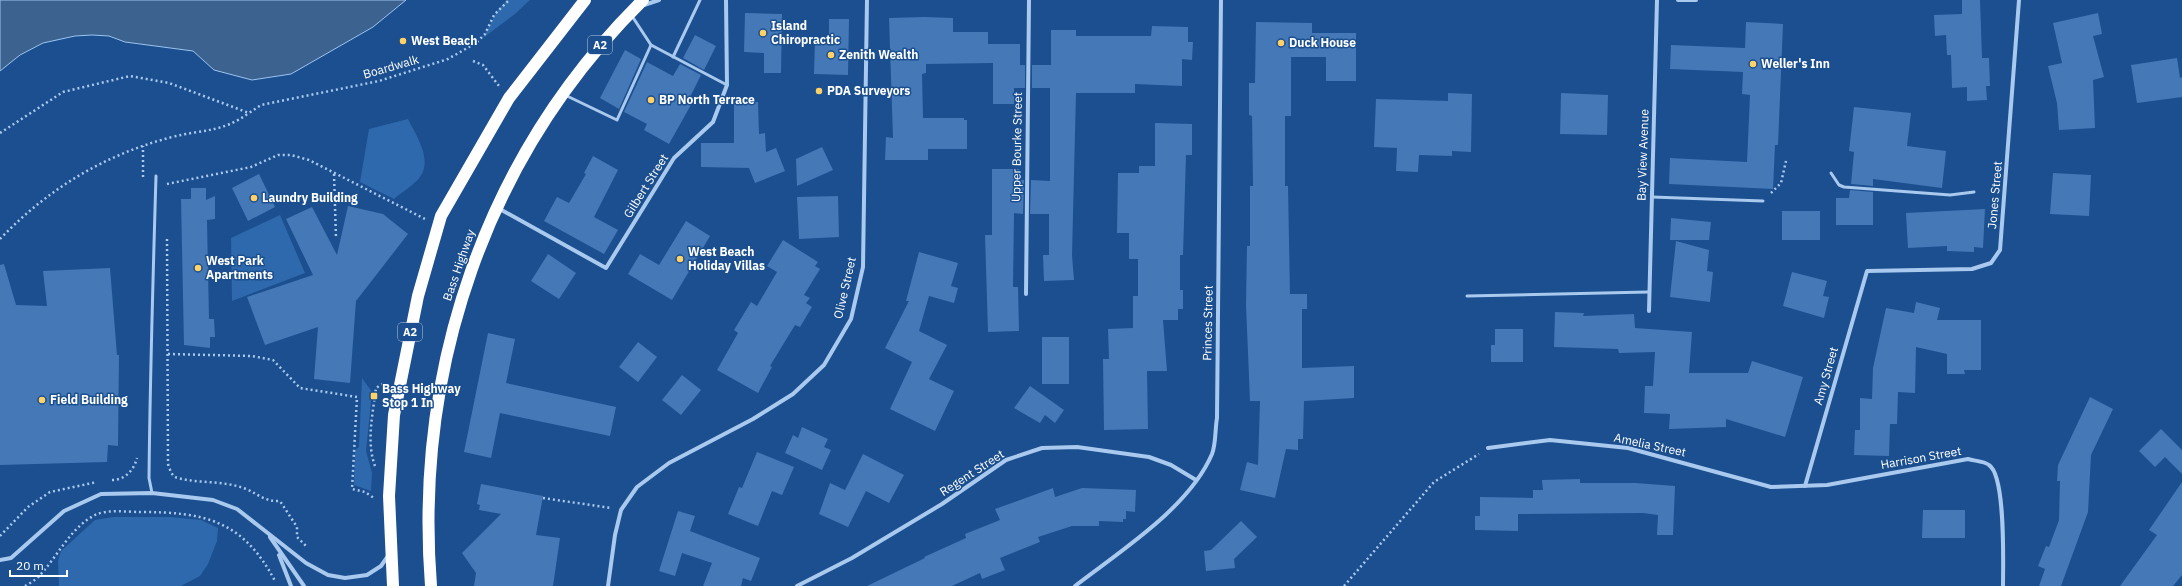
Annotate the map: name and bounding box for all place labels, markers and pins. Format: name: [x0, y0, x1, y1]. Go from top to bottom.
place label: Island Chiropractic: [771, 18, 840, 47]
marker: Island Chiropractic: [758, 28, 768, 38]
place label: West Beach: [411, 33, 477, 48]
place label: Duck House: [1289, 35, 1356, 50]
marker: West Beach: [398, 36, 408, 46]
marker: Duck House: [1276, 38, 1286, 48]
place label: Zenith Wealth: [839, 47, 918, 62]
marker: Zenith Wealth: [826, 50, 836, 60]
place label: Weller's Inn: [1761, 56, 1830, 71]
marker: Weller's Inn: [1748, 59, 1758, 69]
place label: PDA Surveyors: [827, 83, 910, 98]
marker: PDA Surveyors: [814, 86, 824, 96]
place label: BP North Terrace: [659, 92, 755, 107]
marker: BP North Terrace: [646, 95, 656, 105]
place label: Laundry Building: [262, 190, 358, 205]
marker: Laundry Building: [249, 193, 259, 203]
place label: West Beach Holiday Villas: [688, 244, 765, 273]
place label: West Park Apartments: [206, 253, 273, 282]
marker: West Beach Holiday Villas: [675, 254, 685, 264]
marker: West Park Apartments: [193, 263, 203, 273]
place label: Bass Highway Stop 1 In: [382, 381, 461, 410]
marker: Bass Highway Stop 1 In: [369, 391, 379, 401]
place label: Field Building: [50, 392, 128, 407]
marker: Field Building: [37, 395, 47, 405]

